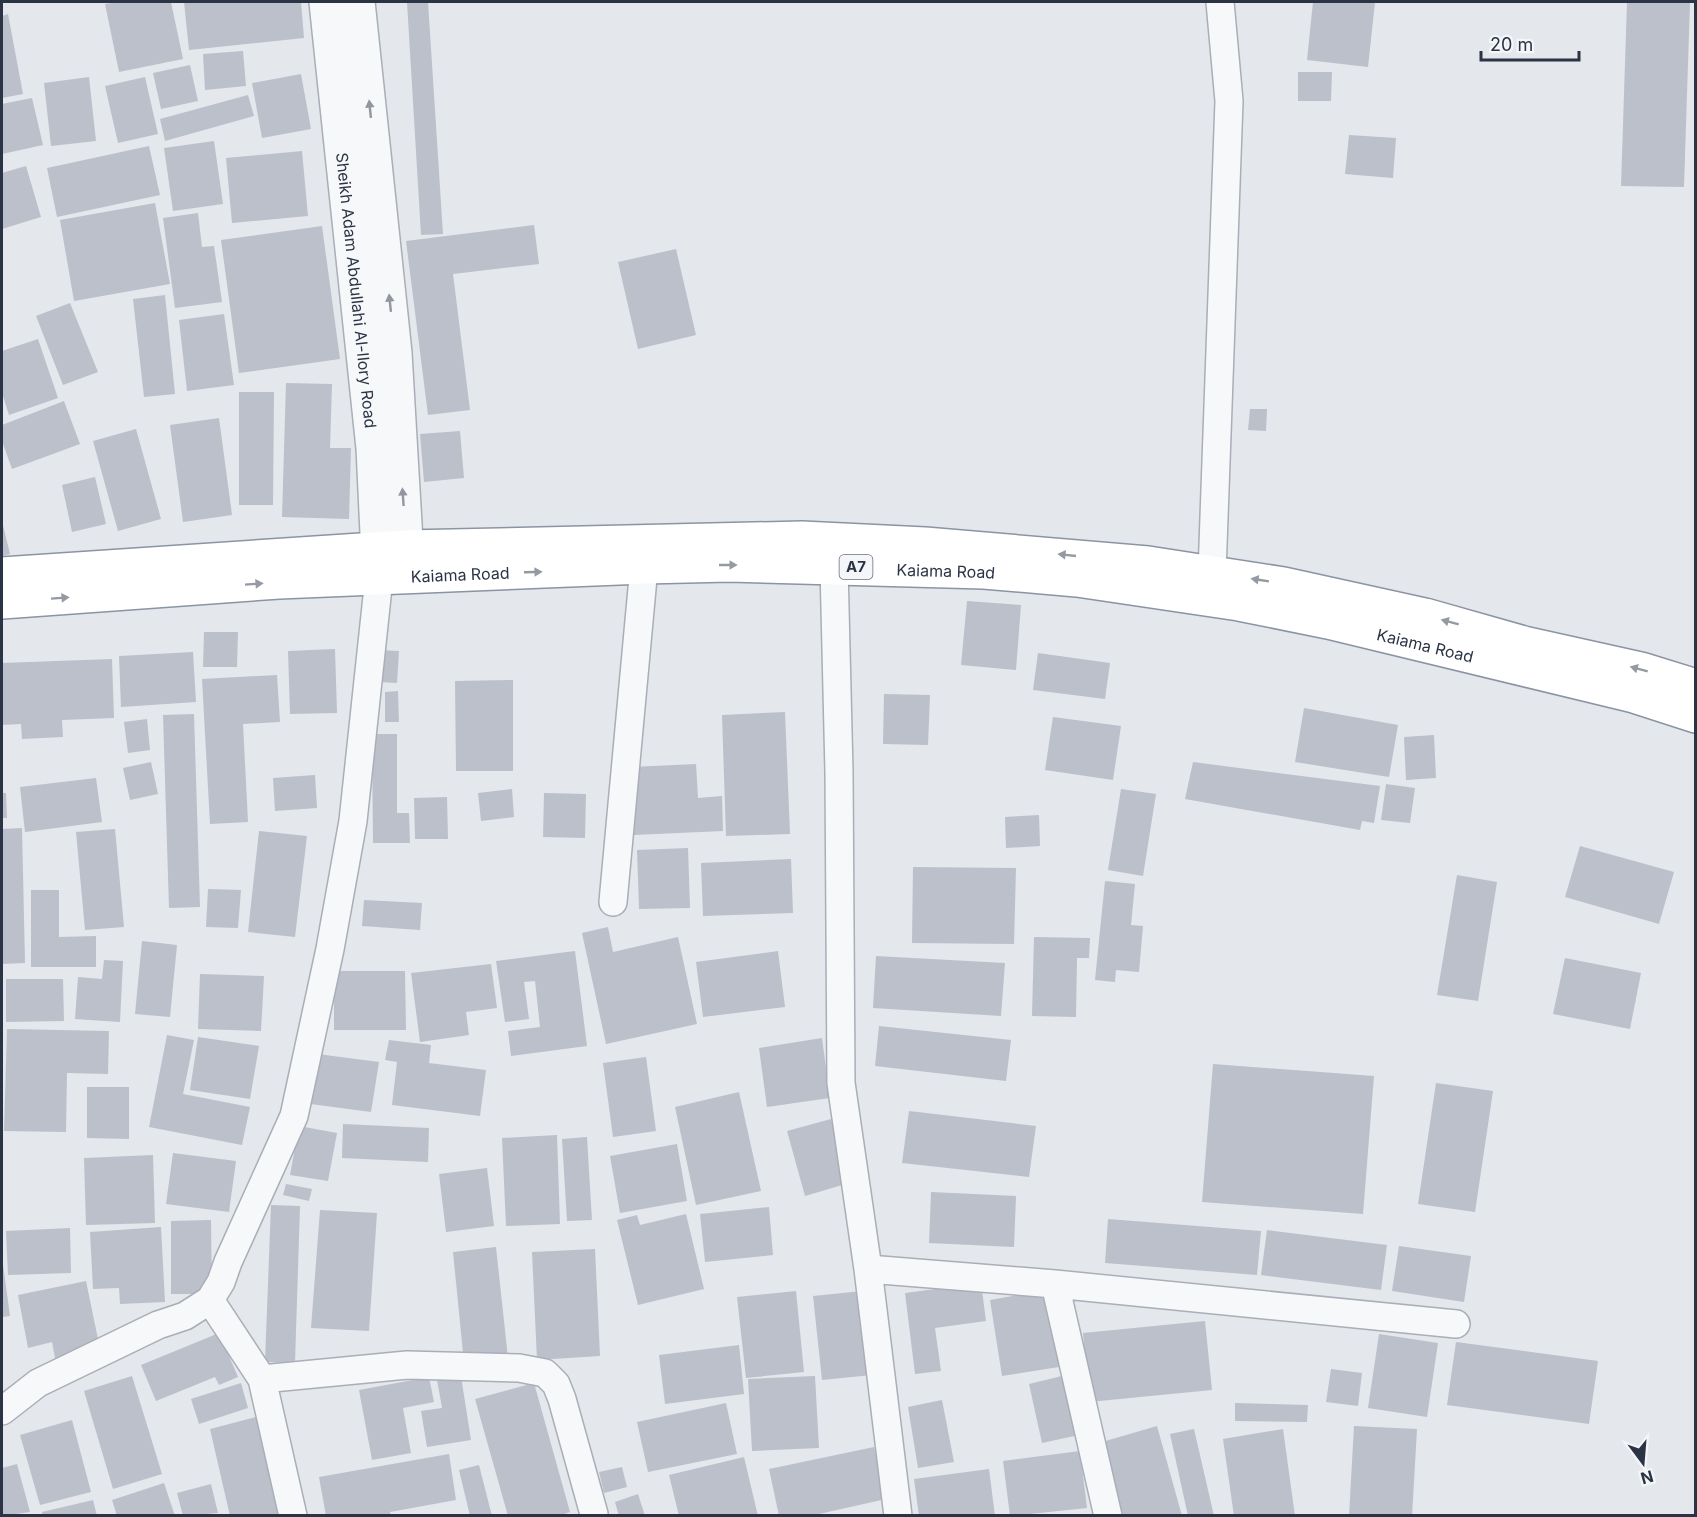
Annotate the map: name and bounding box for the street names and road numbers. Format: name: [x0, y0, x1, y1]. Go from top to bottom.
street label: Sheikh Adam Abdullahi Al-Ilory Road: [332, 152, 381, 429]
road number: A7: [840, 555, 872, 579]
street label: Kaiama Road: [896, 560, 996, 583]
street label: Kaiama Road: [410, 563, 510, 587]
street label: Kaiama Road: [1375, 624, 1475, 667]

